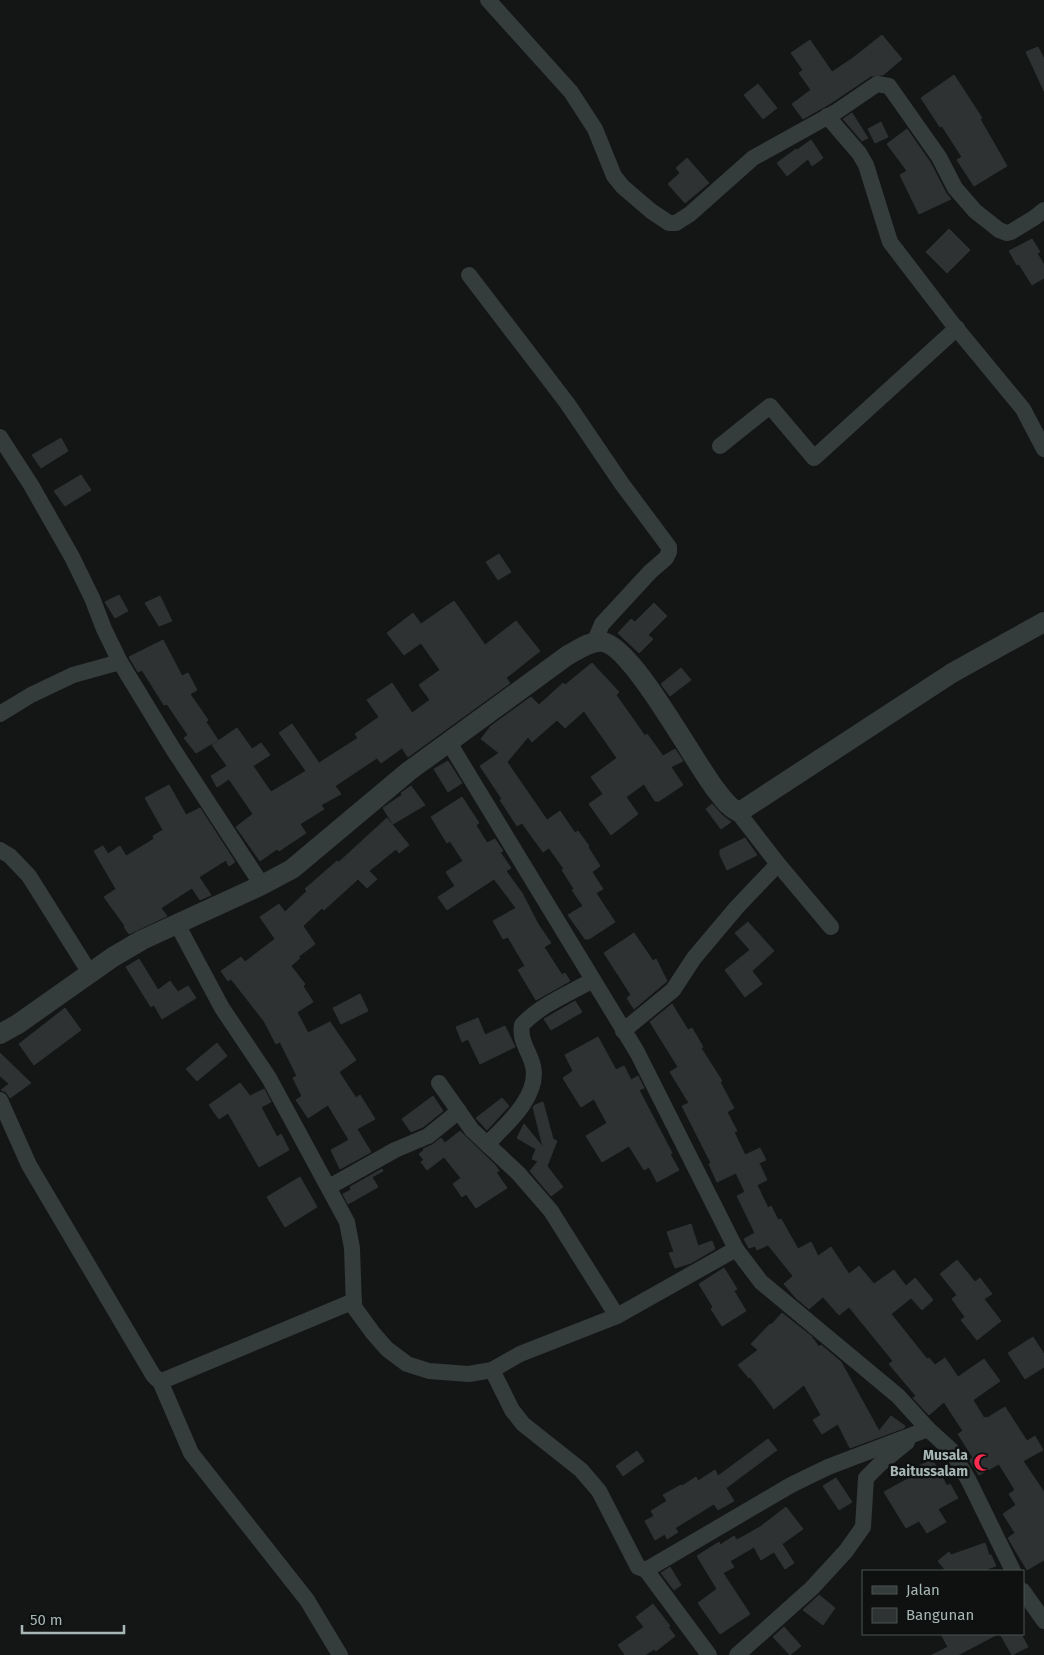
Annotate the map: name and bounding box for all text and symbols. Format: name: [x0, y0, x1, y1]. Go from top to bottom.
place label: Musala Baitussalam: [890, 1447, 968, 1480]
mosque icon: Musala Baitussalam: [972, 1453, 992, 1473]
legend: [862, 1570, 1024, 1635]
text: Jalan: [906, 1581, 940, 1599]
scale bar: [22, 1602, 125, 1634]
text: Bangunan: [906, 1606, 974, 1624]
text: 50 m: [30, 1611, 63, 1629]

